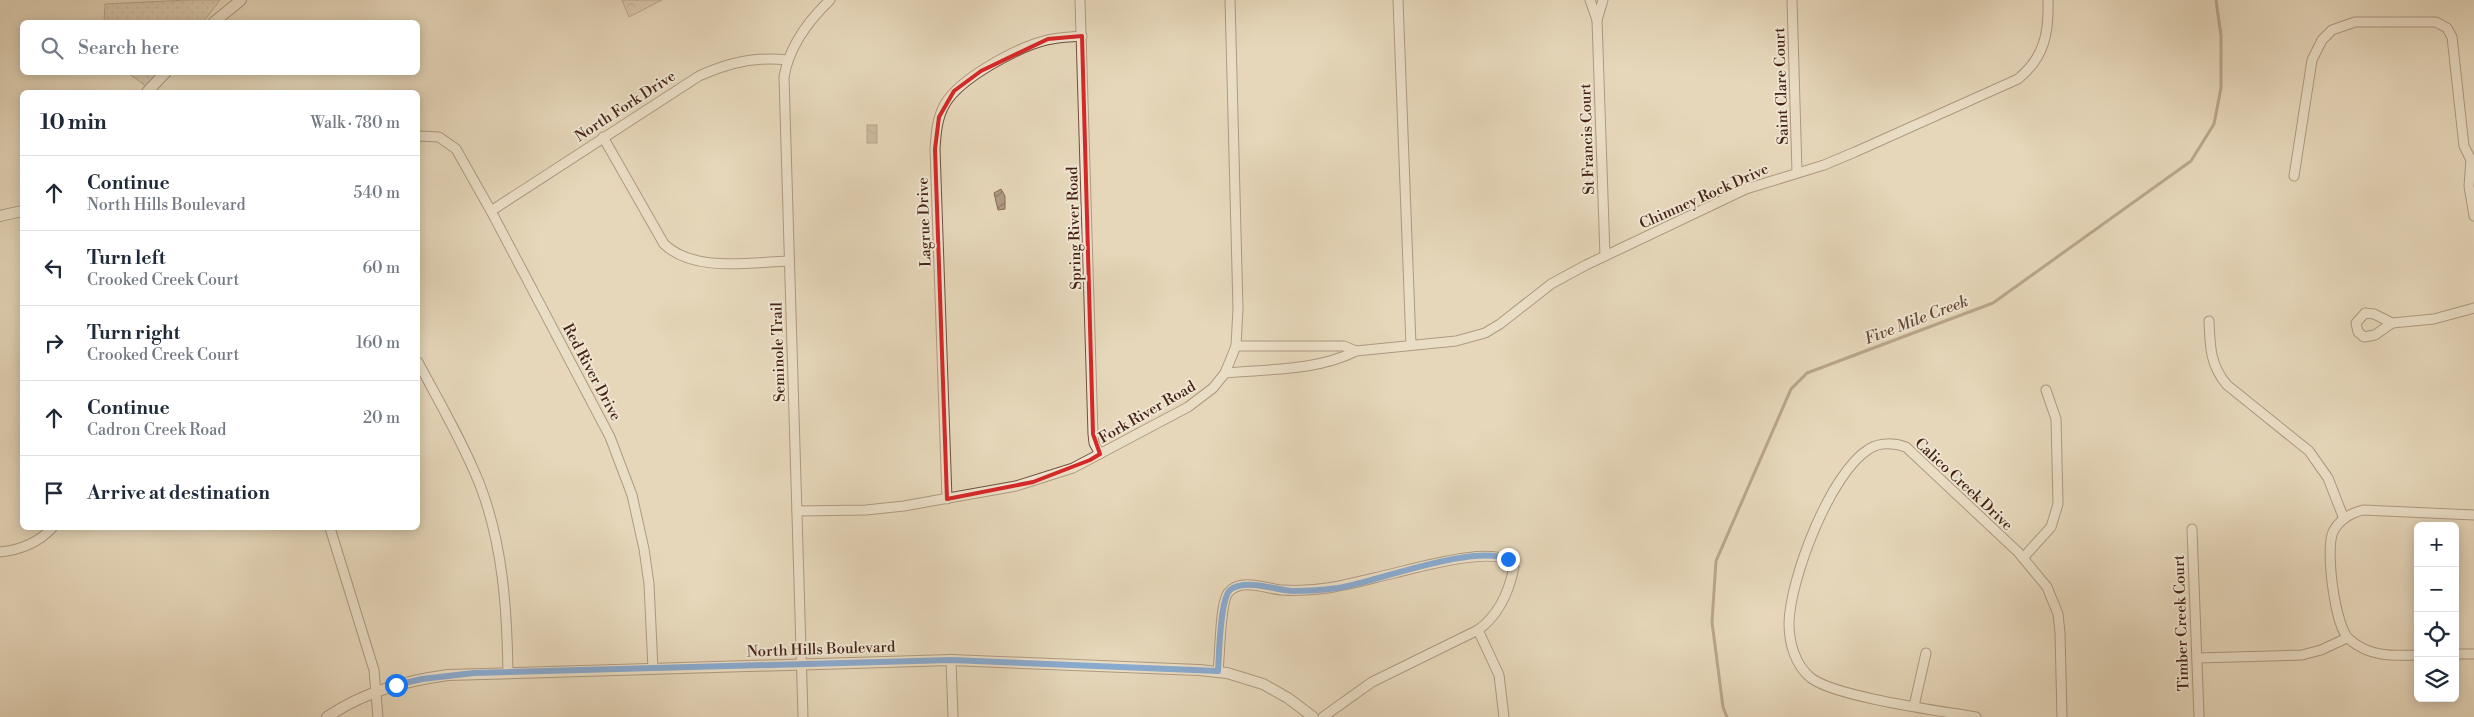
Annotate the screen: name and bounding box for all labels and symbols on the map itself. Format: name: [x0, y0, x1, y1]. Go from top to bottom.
street label: Saint Clare Court: [1770, 26, 1793, 145]
street label: North Fork Drive: [571, 67, 679, 146]
street label: St Francis Court: [1576, 82, 1599, 195]
street label: Chimney Rock Drive: [1637, 159, 1772, 234]
street label: Spring River Road: [1063, 166, 1086, 290]
street label: Lagrue Drive: [913, 177, 936, 267]
water label: Five Mile Creek: [1862, 291, 1971, 349]
street label: Seminole Trail: [767, 301, 790, 402]
street label: Red River Drive: [558, 320, 625, 424]
street label: Fork River Road: [1095, 377, 1200, 448]
street label: Calico Creek Drive: [1911, 434, 2017, 535]
route end: [1497, 548, 1520, 571]
street label: Timber Creek Court: [2170, 554, 2193, 692]
street label: North Hills Boulevard: [746, 637, 896, 662]
route start: [385, 674, 408, 697]

